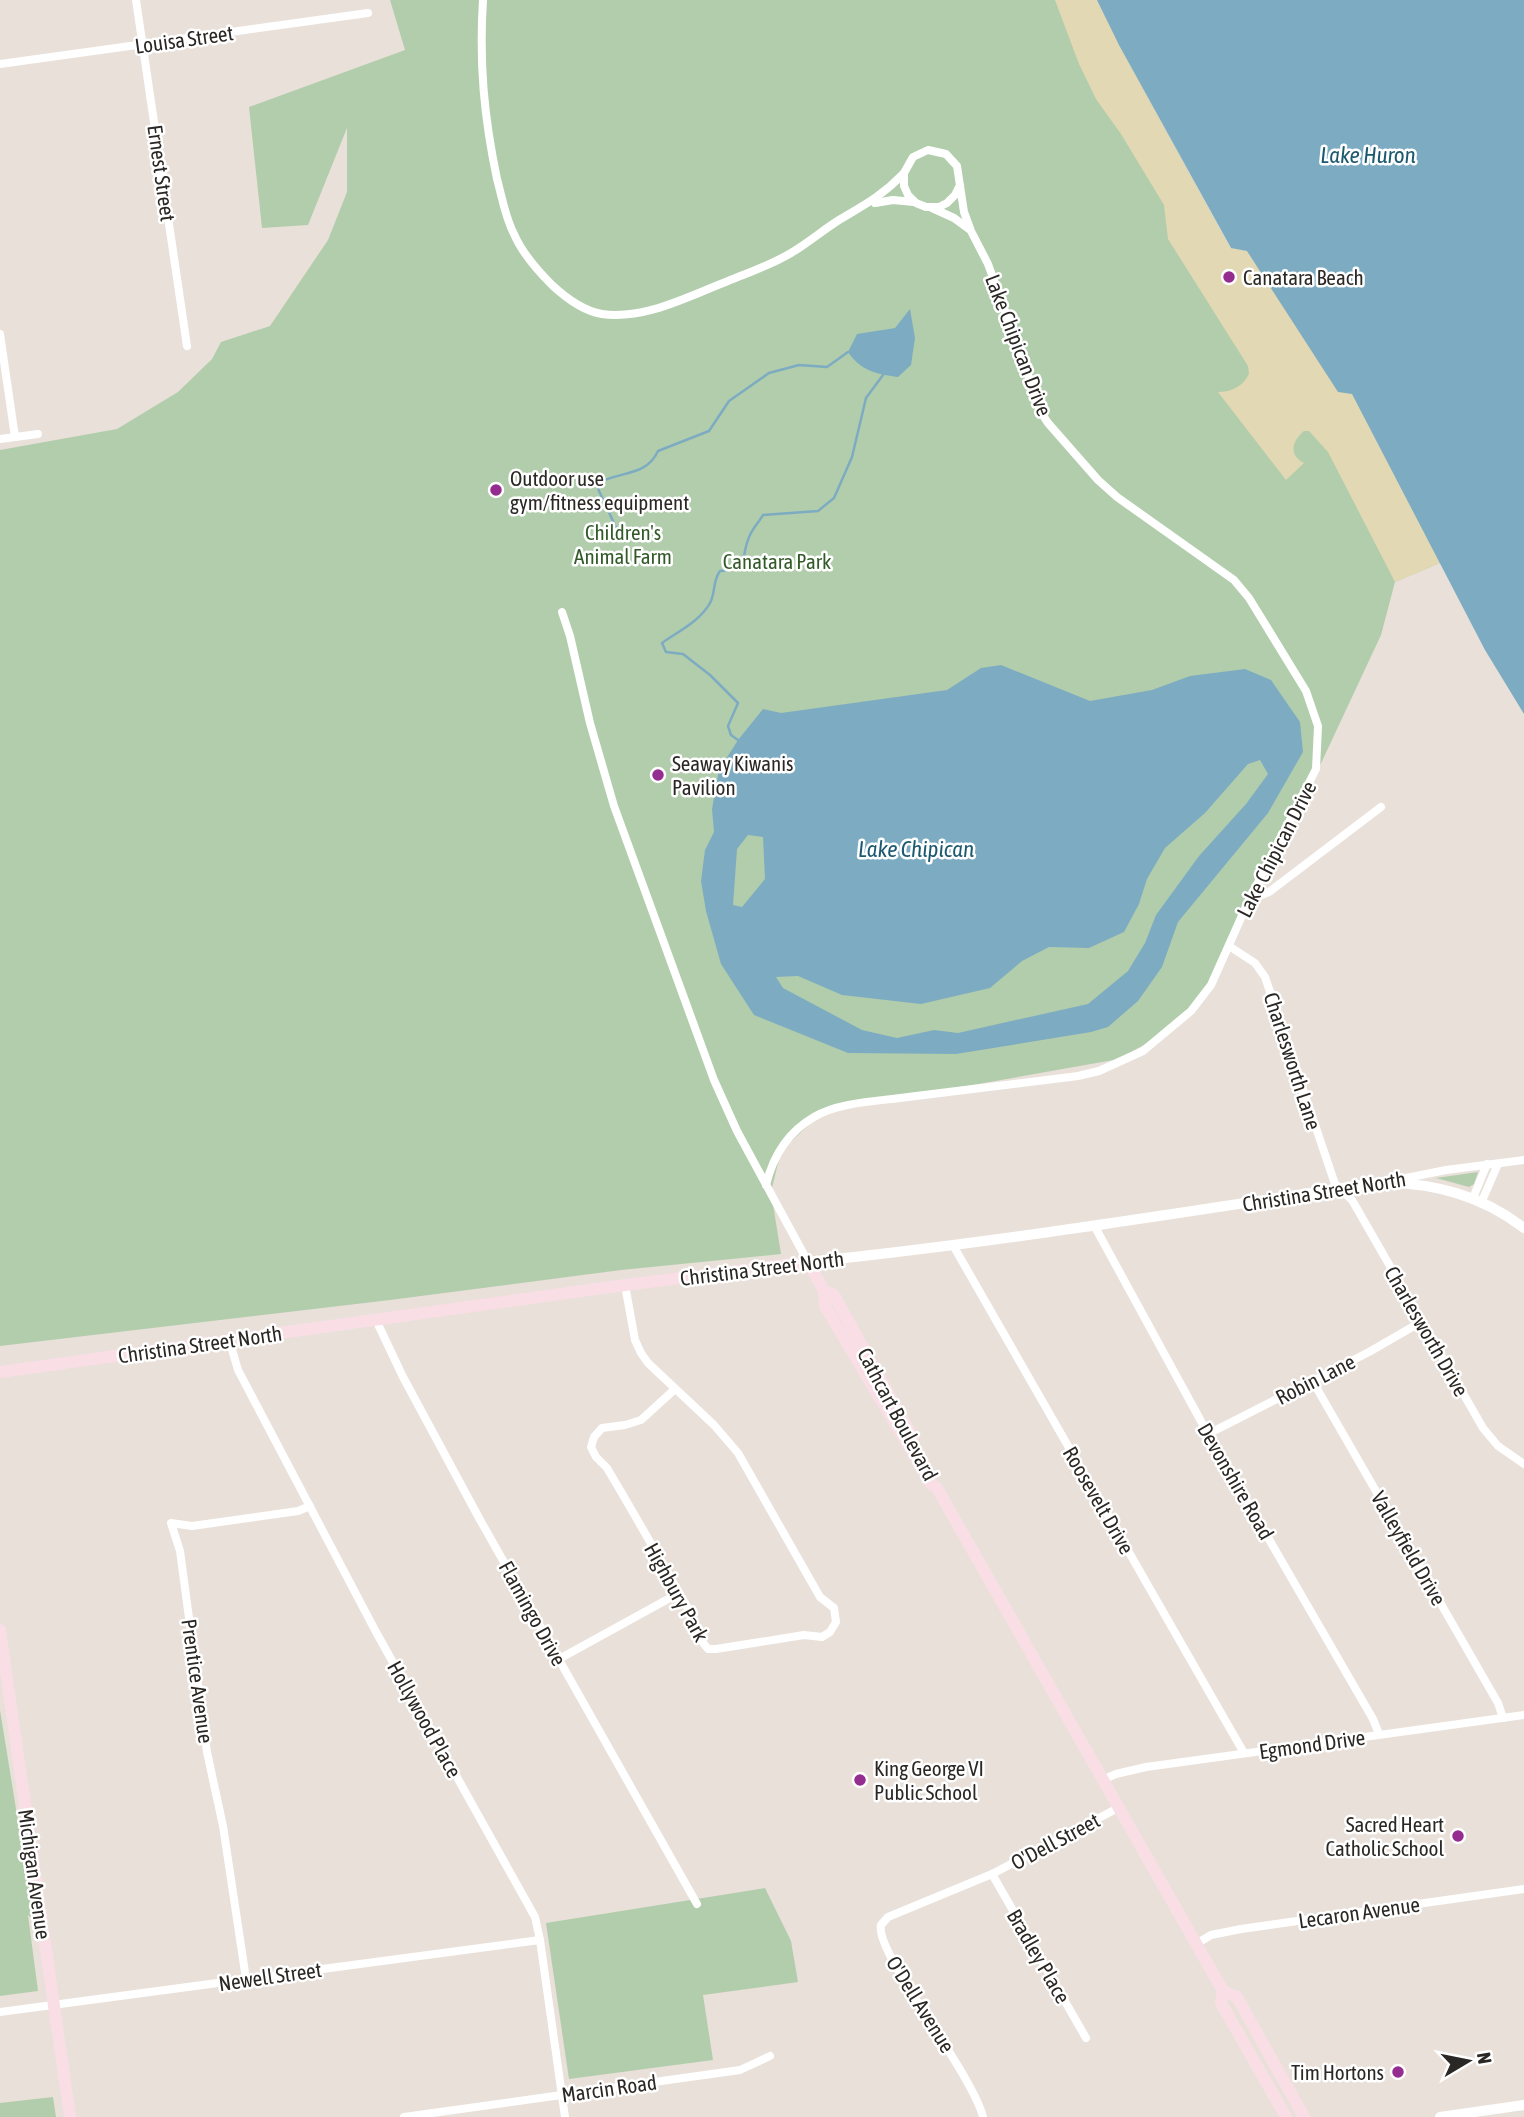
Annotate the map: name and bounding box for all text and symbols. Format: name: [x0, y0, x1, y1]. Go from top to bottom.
street label: Louisa Street: [133, 20, 235, 58]
street label: Ernest Street: [143, 123, 181, 223]
water label: Lake Huron: [1320, 142, 1416, 168]
place label: Canatara Beach: [1243, 265, 1364, 289]
marker: Canatara Beach: [1221, 269, 1237, 285]
street label: Lake Chipican Drive: [981, 271, 1057, 419]
place label: Outdoor use gym/fitness equipment: [510, 466, 689, 514]
marker: Outdoor use gym/fitness equipment: [488, 482, 504, 498]
park label: Children's Animal Farm: [574, 520, 672, 568]
park label: Canatara Park: [723, 549, 831, 573]
place label: Seaway Kiwanis Pavilion: [672, 751, 793, 799]
marker: Seaway Kiwanis Pavilion: [650, 767, 666, 783]
street label: Lake Chipican Drive: [1231, 777, 1321, 921]
water label: Lake Chipican: [858, 836, 974, 862]
street label: Charlesworth Lane: [1260, 989, 1326, 1133]
street label: Christina Street North: [1241, 1166, 1407, 1216]
street label: Christina Street North: [679, 1246, 845, 1290]
street label: Charlesworth Drive: [1380, 1262, 1474, 1400]
street label: Christina Street North: [117, 1321, 283, 1367]
street label: Cathcart Boulevard: [853, 1344, 943, 1484]
street label: Robin Lane: [1271, 1349, 1359, 1409]
street label: Devonshire Road: [1193, 1418, 1279, 1544]
street label: Roosevelt Drive: [1059, 1442, 1139, 1558]
street label: Valleyfield Drive: [1367, 1487, 1451, 1609]
street label: Highbury Park: [640, 1538, 714, 1646]
street label: Flamingo Drive: [494, 1556, 572, 1670]
street label: Prentice Avenue: [177, 1617, 219, 1745]
street label: Hollywood Place: [383, 1657, 467, 1781]
street label: Egmond Drive: [1257, 1725, 1367, 1763]
place label: King George VI Public School: [874, 1756, 984, 1804]
marker: King George VI Public School: [852, 1772, 868, 1788]
street label: Michigan Avenue: [14, 1807, 56, 1941]
street label: O'Dell Street: [1007, 1808, 1103, 1874]
place label: Sacred Heart Catholic School: [1326, 1812, 1444, 1860]
marker: Sacred Heart Catholic School: [1450, 1828, 1466, 1844]
street label: Lecaron Avenue: [1297, 1892, 1421, 1932]
street label: Bradley Place: [1002, 1905, 1076, 2007]
street label: O'Dell Avenue: [882, 1951, 960, 2057]
street label: Newell Street: [217, 1957, 323, 1995]
north arrow: [1433, 2026, 1503, 2096]
text: N: [1473, 2051, 1497, 2065]
place label: Tim Hortons: [1291, 2060, 1384, 2084]
marker: Tim Hortons: [1390, 2064, 1406, 2080]
street label: Marcin Road: [560, 2069, 658, 2107]

